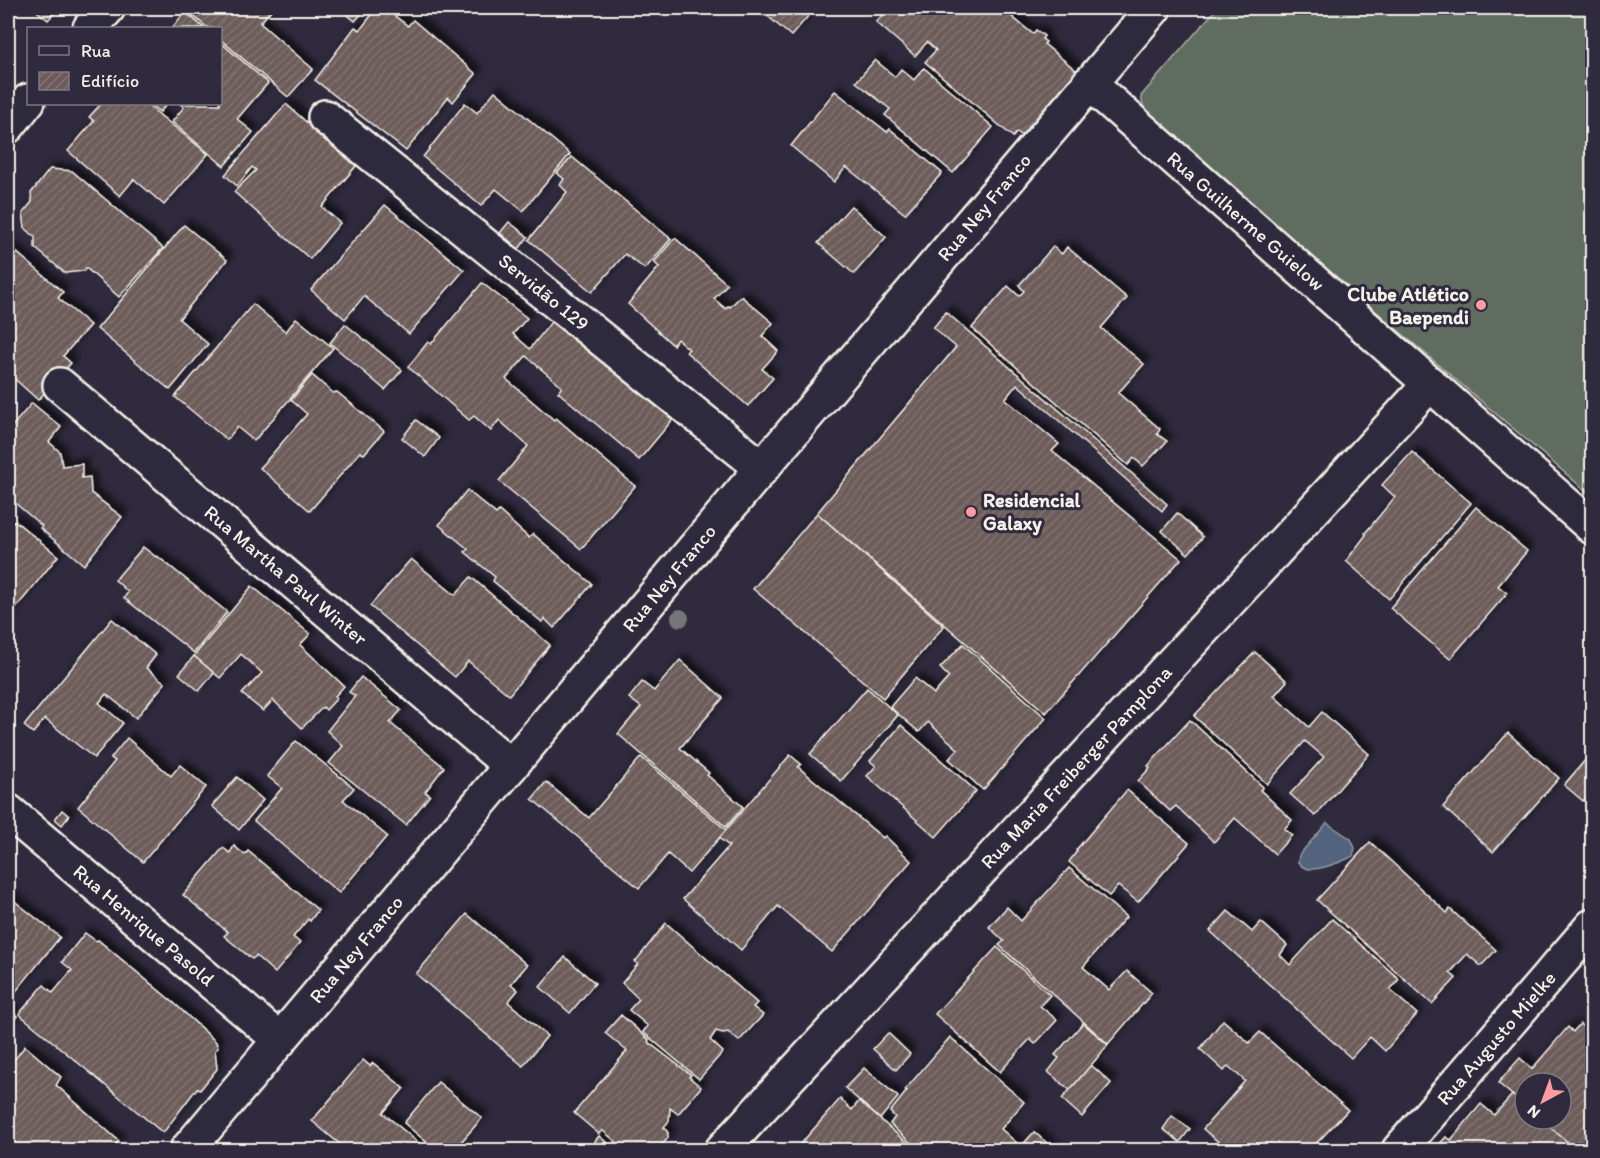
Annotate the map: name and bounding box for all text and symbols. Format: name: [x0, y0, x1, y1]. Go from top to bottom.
legend: [27, 27, 222, 105]
text: Rua: [81, 40, 111, 62]
text: Edifício: [81, 70, 139, 92]
street label: Rua Guilherme Guielow: [1162, 146, 1330, 296]
street label: Rua Ney Franco: [932, 148, 1036, 266]
street label: Servidão 129: [494, 248, 594, 336]
place label: Clube Atlético Baependi: [1347, 282, 1469, 330]
marker: Clube Atlético Baependi: [1474, 298, 1488, 312]
place label: Residencial Galaxy: [983, 488, 1081, 536]
street label: Rua Martha Paul Winter: [200, 500, 372, 650]
marker: Residencial Galaxy: [964, 505, 978, 519]
street label: Rua Ney Franco: [617, 519, 721, 637]
street label: Rua Maria Freiberger Pamplona: [975, 660, 1177, 874]
street label: Rua Henrique Pasold: [68, 859, 220, 991]
street label: Rua Ney Franco: [304, 890, 408, 1008]
street label: Rua Augusto Mielke: [1431, 966, 1561, 1110]
north arrow: [1513, 1071, 1573, 1131]
text: N: [1523, 1101, 1544, 1123]

